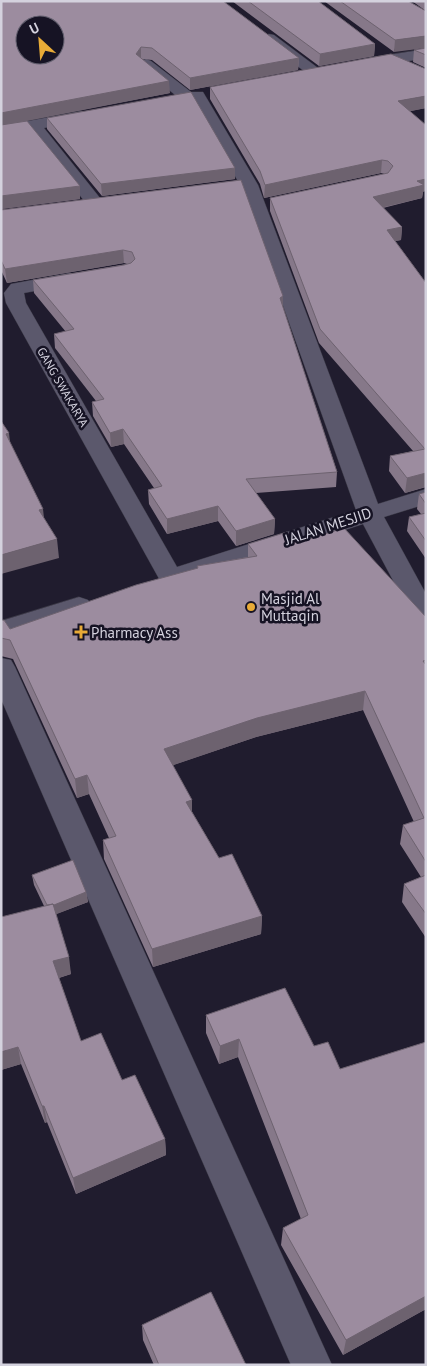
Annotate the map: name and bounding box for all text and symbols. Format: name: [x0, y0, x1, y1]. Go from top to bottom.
north arrow: [15, 15, 65, 65]
text: U: [26, 18, 42, 38]
street label: GANG SWAKARYA: [34, 345, 92, 429]
street label: JALAN MESJID: [281, 503, 374, 549]
place label: Masjid Al Muttaqin: [261, 589, 320, 625]
marker: Masjid Al Muttaqin: [245, 601, 257, 613]
place label: Pharmacy Ass: [91, 623, 178, 642]
marker: Pharmacy Ass: [75, 626, 87, 638]

